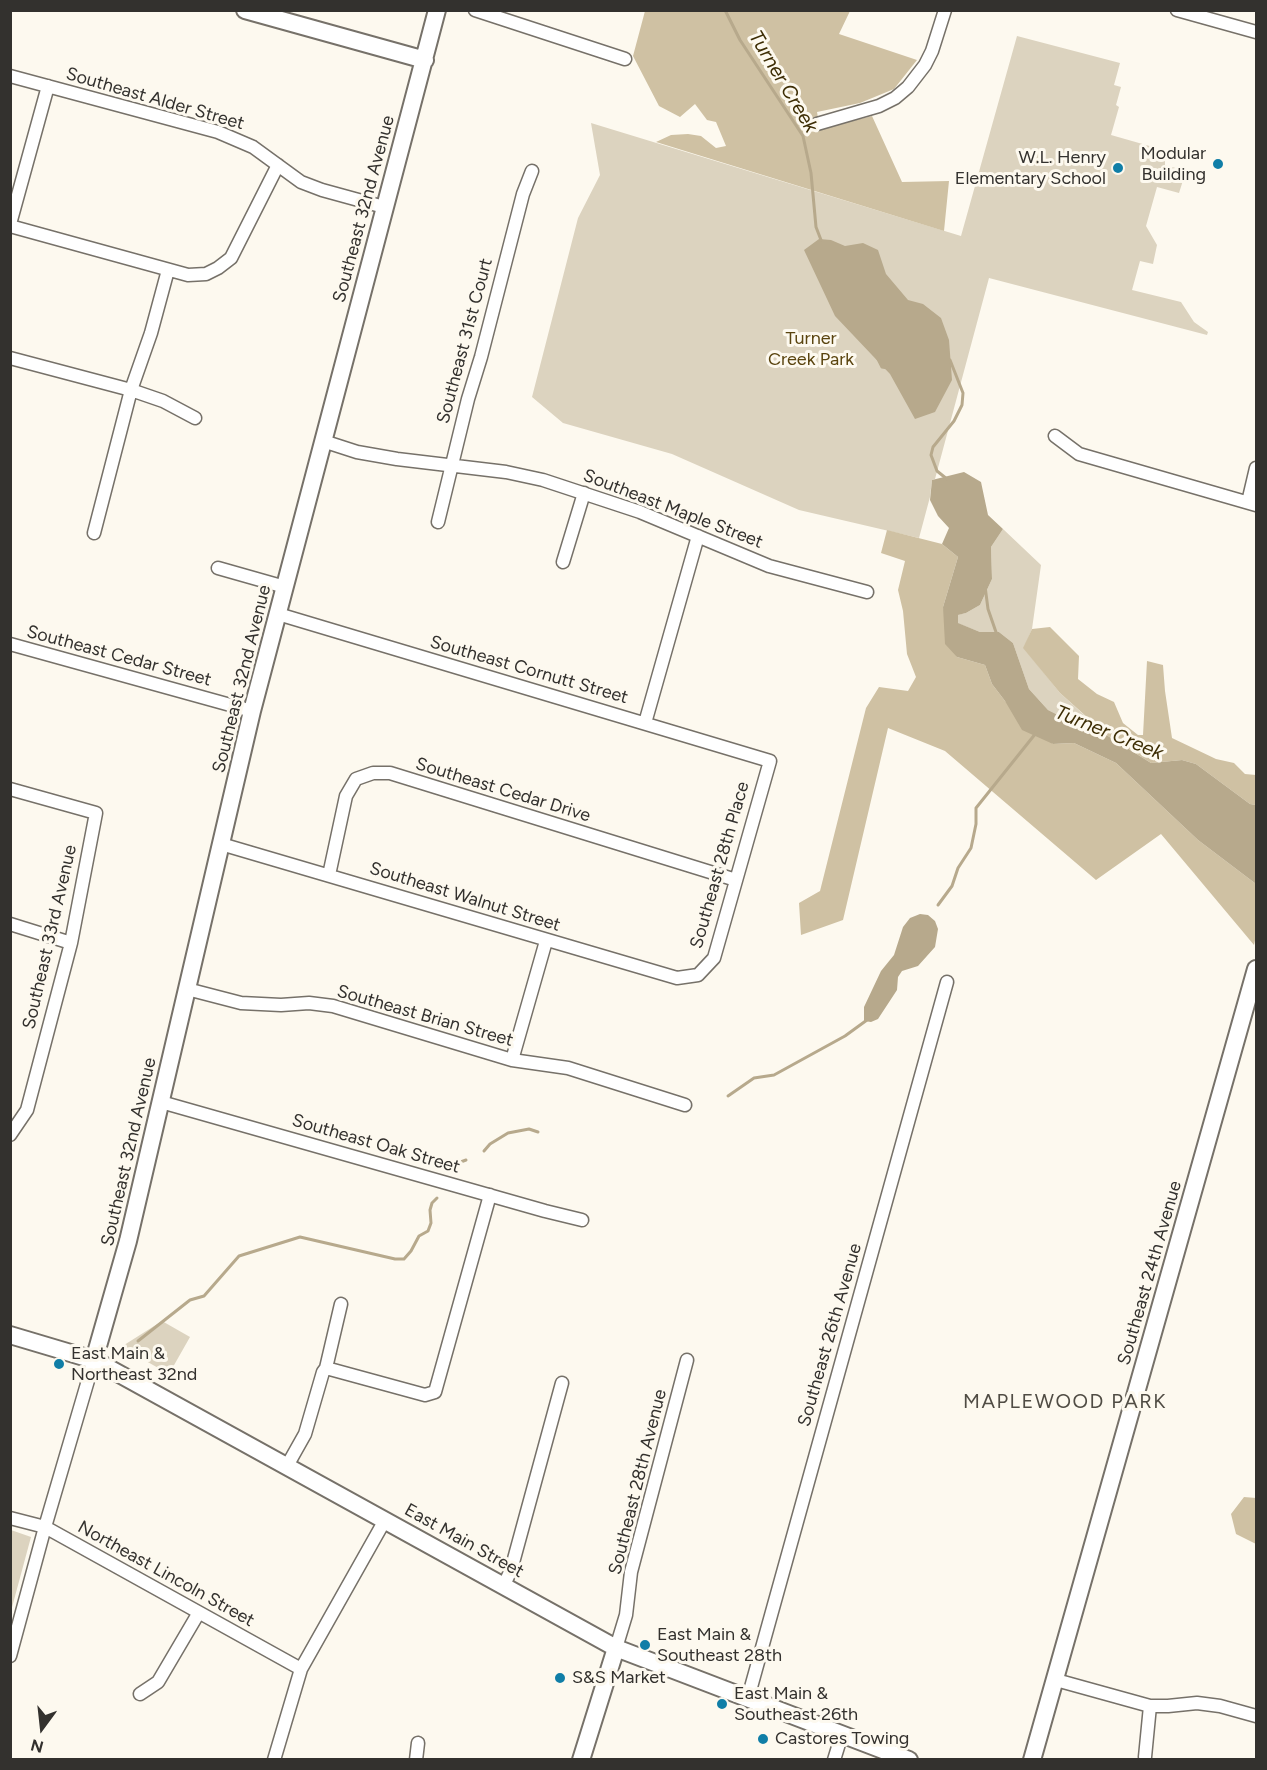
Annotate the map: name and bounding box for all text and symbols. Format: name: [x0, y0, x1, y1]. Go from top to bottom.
water label: Turner Creek: [743, 27, 823, 137]
street label: Southeast Alder Street: [63, 63, 247, 135]
street label: Southeast 32nd Avenue: [329, 113, 399, 305]
place label: Modular Building: [1141, 143, 1206, 186]
place label: W.L. Henry Elementary School: [955, 147, 1106, 190]
marker: Modular Building: [1211, 157, 1225, 171]
marker: W.L. Henry Elementary School: [1111, 161, 1125, 175]
street label: Southeast 31st Court: [433, 256, 497, 426]
park label: Turner Creek Park: [768, 328, 854, 370]
street label: Southeast Maple Street: [580, 465, 766, 553]
street label: Southeast 32nd Avenue: [208, 583, 276, 775]
street label: Southeast Cedar Street: [24, 621, 214, 691]
street label: Southeast Cornutt Street: [427, 631, 631, 709]
water label: Turner Creek: [1051, 700, 1167, 766]
street label: Southeast Cedar Drive: [413, 753, 593, 827]
street label: Southeast 28th Place: [686, 779, 754, 951]
street label: Southeast 33rd Avenue: [18, 843, 82, 1031]
street label: Southeast Walnut Street: [367, 858, 563, 936]
street label: Southeast Brian Street: [334, 980, 516, 1052]
street label: Southeast 32nd Avenue: [97, 1056, 161, 1248]
street label: Southeast Oak Street: [290, 1110, 462, 1178]
street label: Southeast 24th Avenue: [1113, 1178, 1187, 1368]
street label: Southeast 26th Avenue: [794, 1241, 866, 1429]
place label: East Main & Northeast 32nd: [71, 1343, 197, 1386]
marker: East Main & Northeast 32nd: [52, 1357, 66, 1371]
street label: Southeast 28th Avenue: [605, 1387, 671, 1577]
district label: MAPLEWOOD PARK: [963, 1390, 1167, 1414]
street label: East Main Street: [401, 1499, 527, 1583]
street label: Northeast Lincoln Street: [74, 1516, 258, 1632]
place label: East Main & Southeast 28th: [657, 1624, 782, 1666]
marker: East Main & Southeast 28th: [638, 1638, 652, 1652]
place label: S&S Market: [572, 1667, 666, 1689]
marker: S&S Market: [553, 1671, 567, 1685]
place label: East Main & Southeast 26th: [734, 1683, 858, 1726]
marker: East Main & Southeast 26th: [715, 1697, 729, 1711]
north arrow: [12, 1698, 72, 1758]
place label: Castores Towing: [775, 1728, 909, 1750]
marker: Castores Towing: [756, 1732, 770, 1746]
text: N: [29, 1735, 46, 1757]

